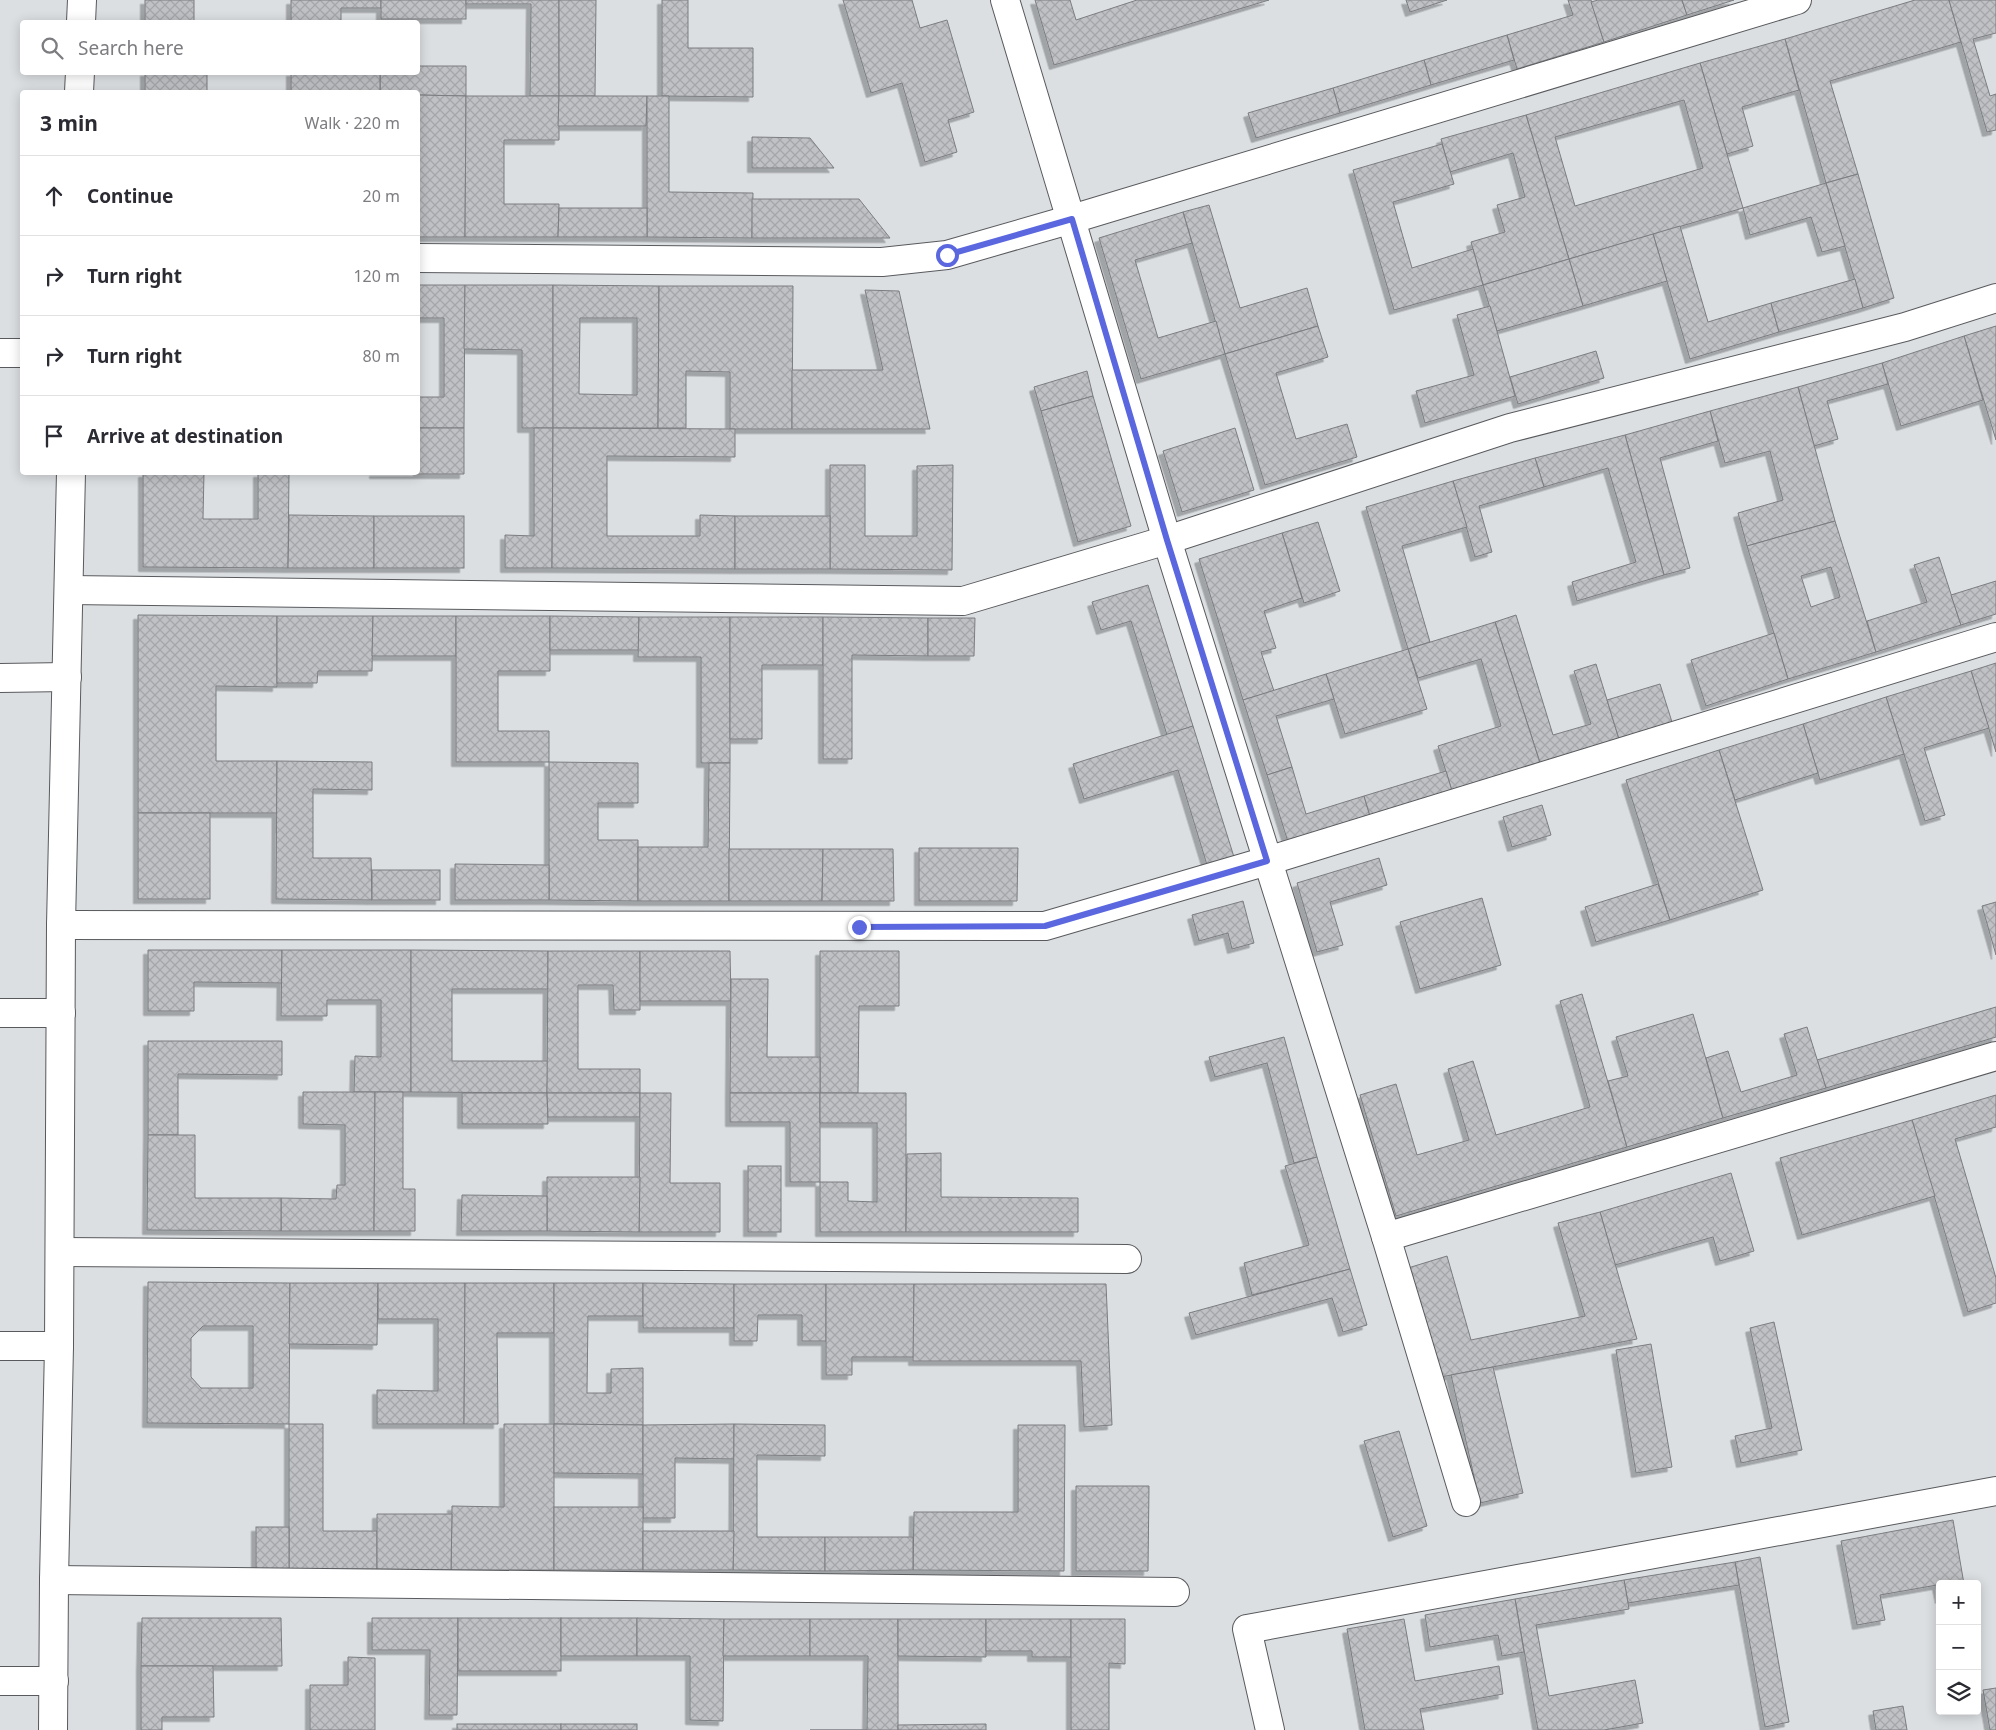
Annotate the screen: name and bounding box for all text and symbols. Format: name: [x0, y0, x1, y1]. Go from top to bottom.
search box: [20, 20, 420, 75]
icon: search: [38, 34, 66, 62]
text: Search here: [78, 35, 184, 61]
text: 3 min: [40, 109, 98, 137]
text: Walk · 220 m: [305, 112, 400, 134]
icon: ahead: [40, 182, 68, 210]
text: Continue: [87, 183, 173, 209]
text: 20 m: [363, 185, 400, 207]
route start: [936, 244, 959, 267]
icon: right: [40, 262, 68, 290]
text: Turn right: [87, 263, 182, 289]
text: 120 m: [353, 265, 400, 287]
icon: right: [40, 342, 68, 370]
text: Turn right: [87, 343, 182, 369]
text: 80 m: [363, 345, 400, 367]
icon: arrive: [40, 422, 68, 450]
text: Arrive at destination: [87, 423, 283, 449]
route end: [848, 916, 871, 939]
map controls: [1936, 1580, 1981, 1715]
button: +: [1936, 1580, 1981, 1625]
button: −: [1936, 1625, 1981, 1670]
button: layers: [1936, 1670, 1981, 1715]

